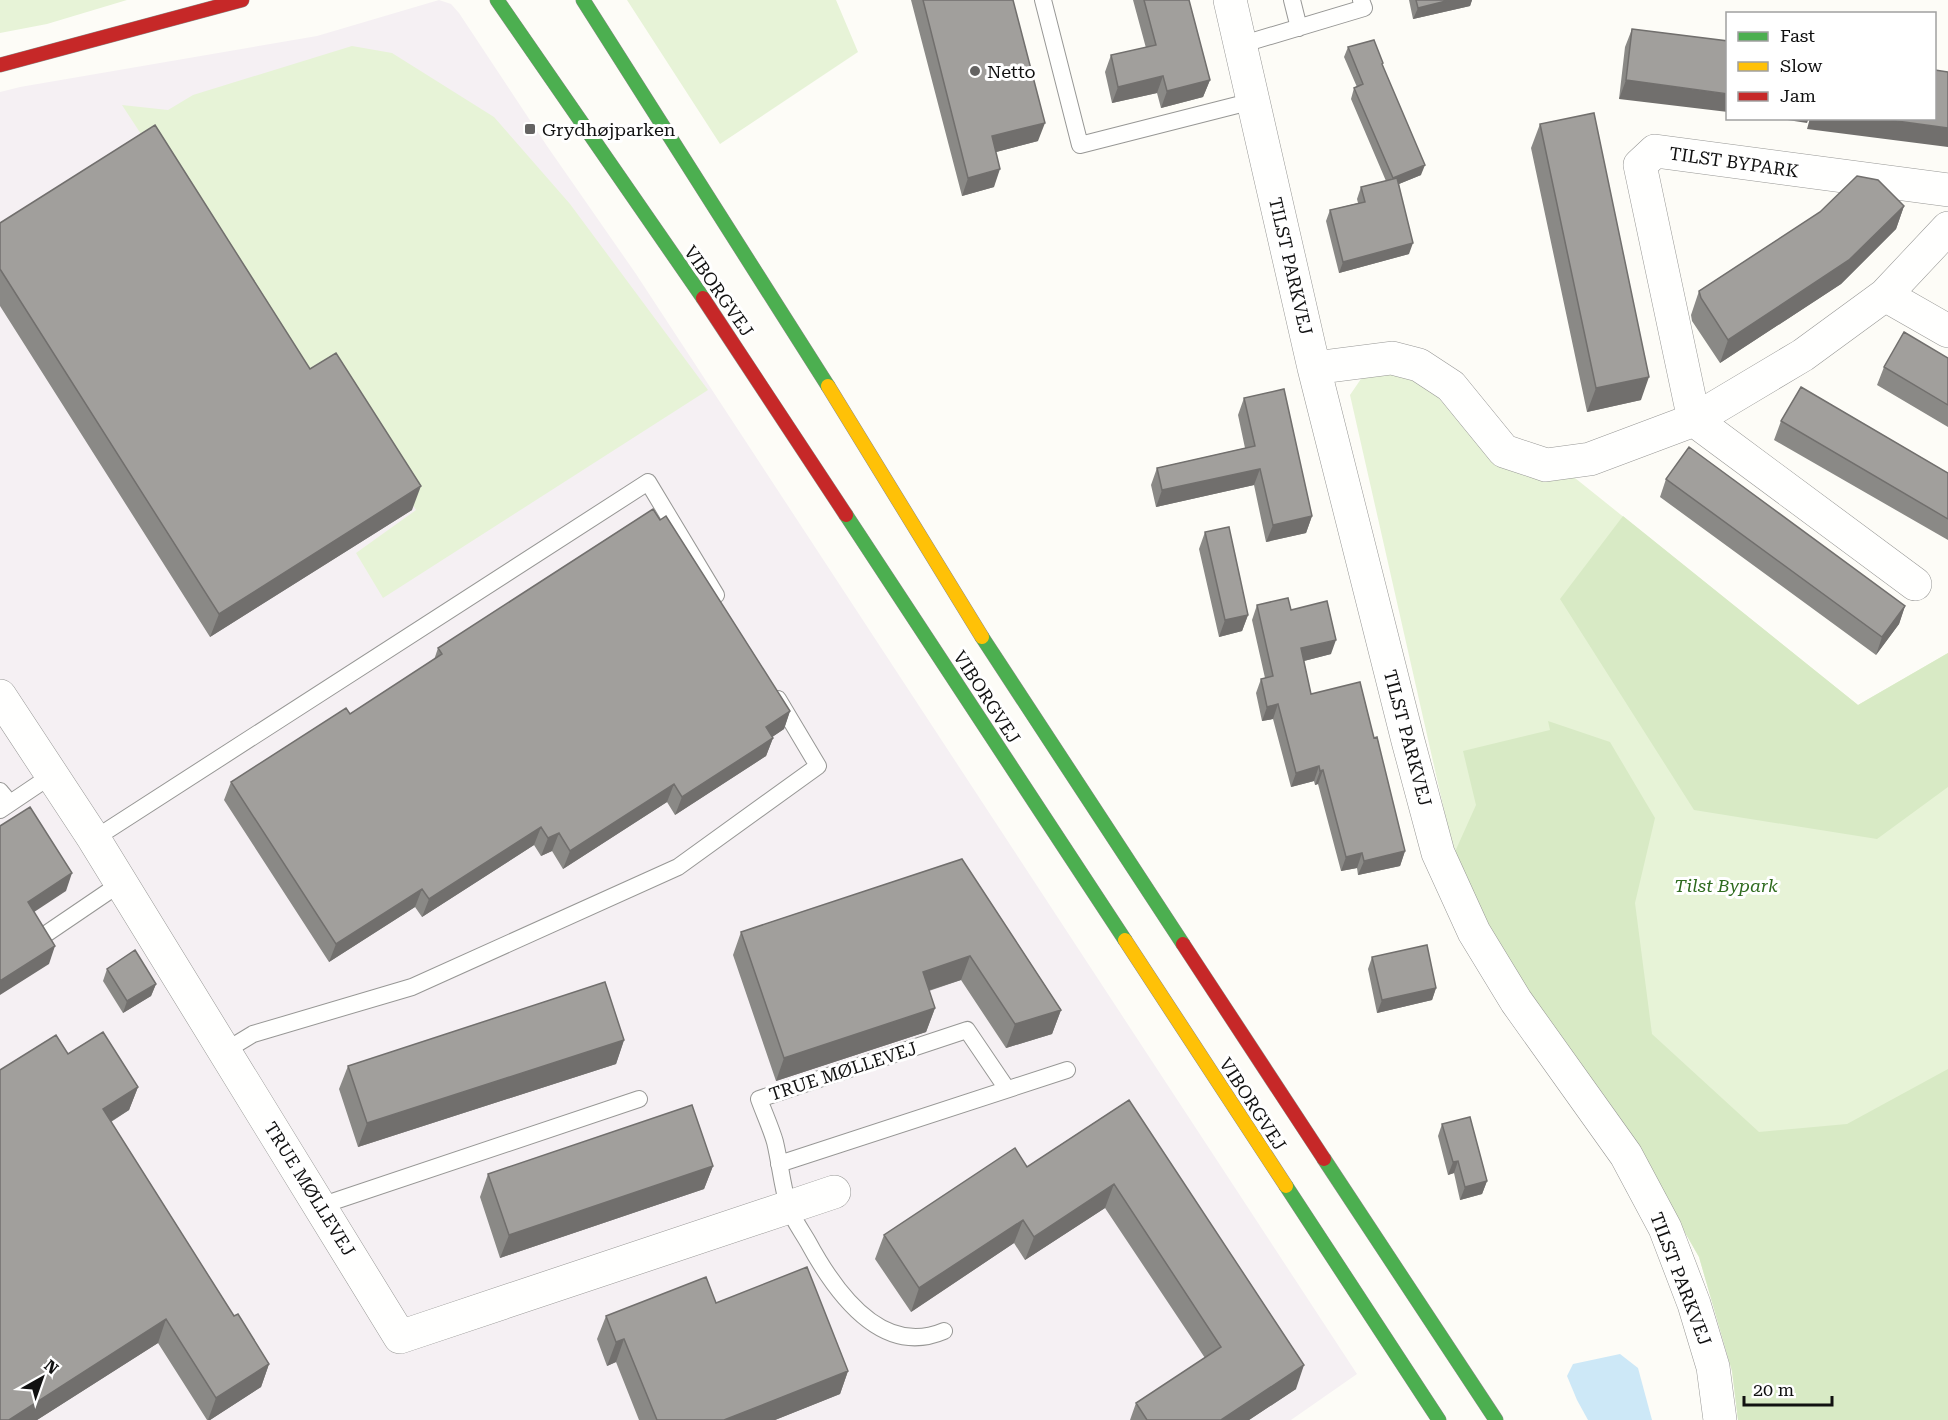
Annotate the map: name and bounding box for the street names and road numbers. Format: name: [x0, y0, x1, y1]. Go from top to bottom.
street label: TILST BYPARK: [1668, 143, 1800, 181]
street label: TILST PARKVEJ: [1265, 195, 1317, 337]
street label: VIBORGVEJ: [680, 241, 758, 341]
street label: VIBORGVEJ: [949, 647, 1025, 747]
street label: TILST PARKVEJ: [1380, 667, 1436, 809]
street label: TRUE MØLLEVEJ: [766, 1037, 920, 1105]
street label: VIBORGVEJ: [1215, 1054, 1291, 1154]
street label: TRUE MØLLEVEJ: [260, 1118, 360, 1260]
street label: TILST PARKVEJ: [1646, 1210, 1716, 1348]

